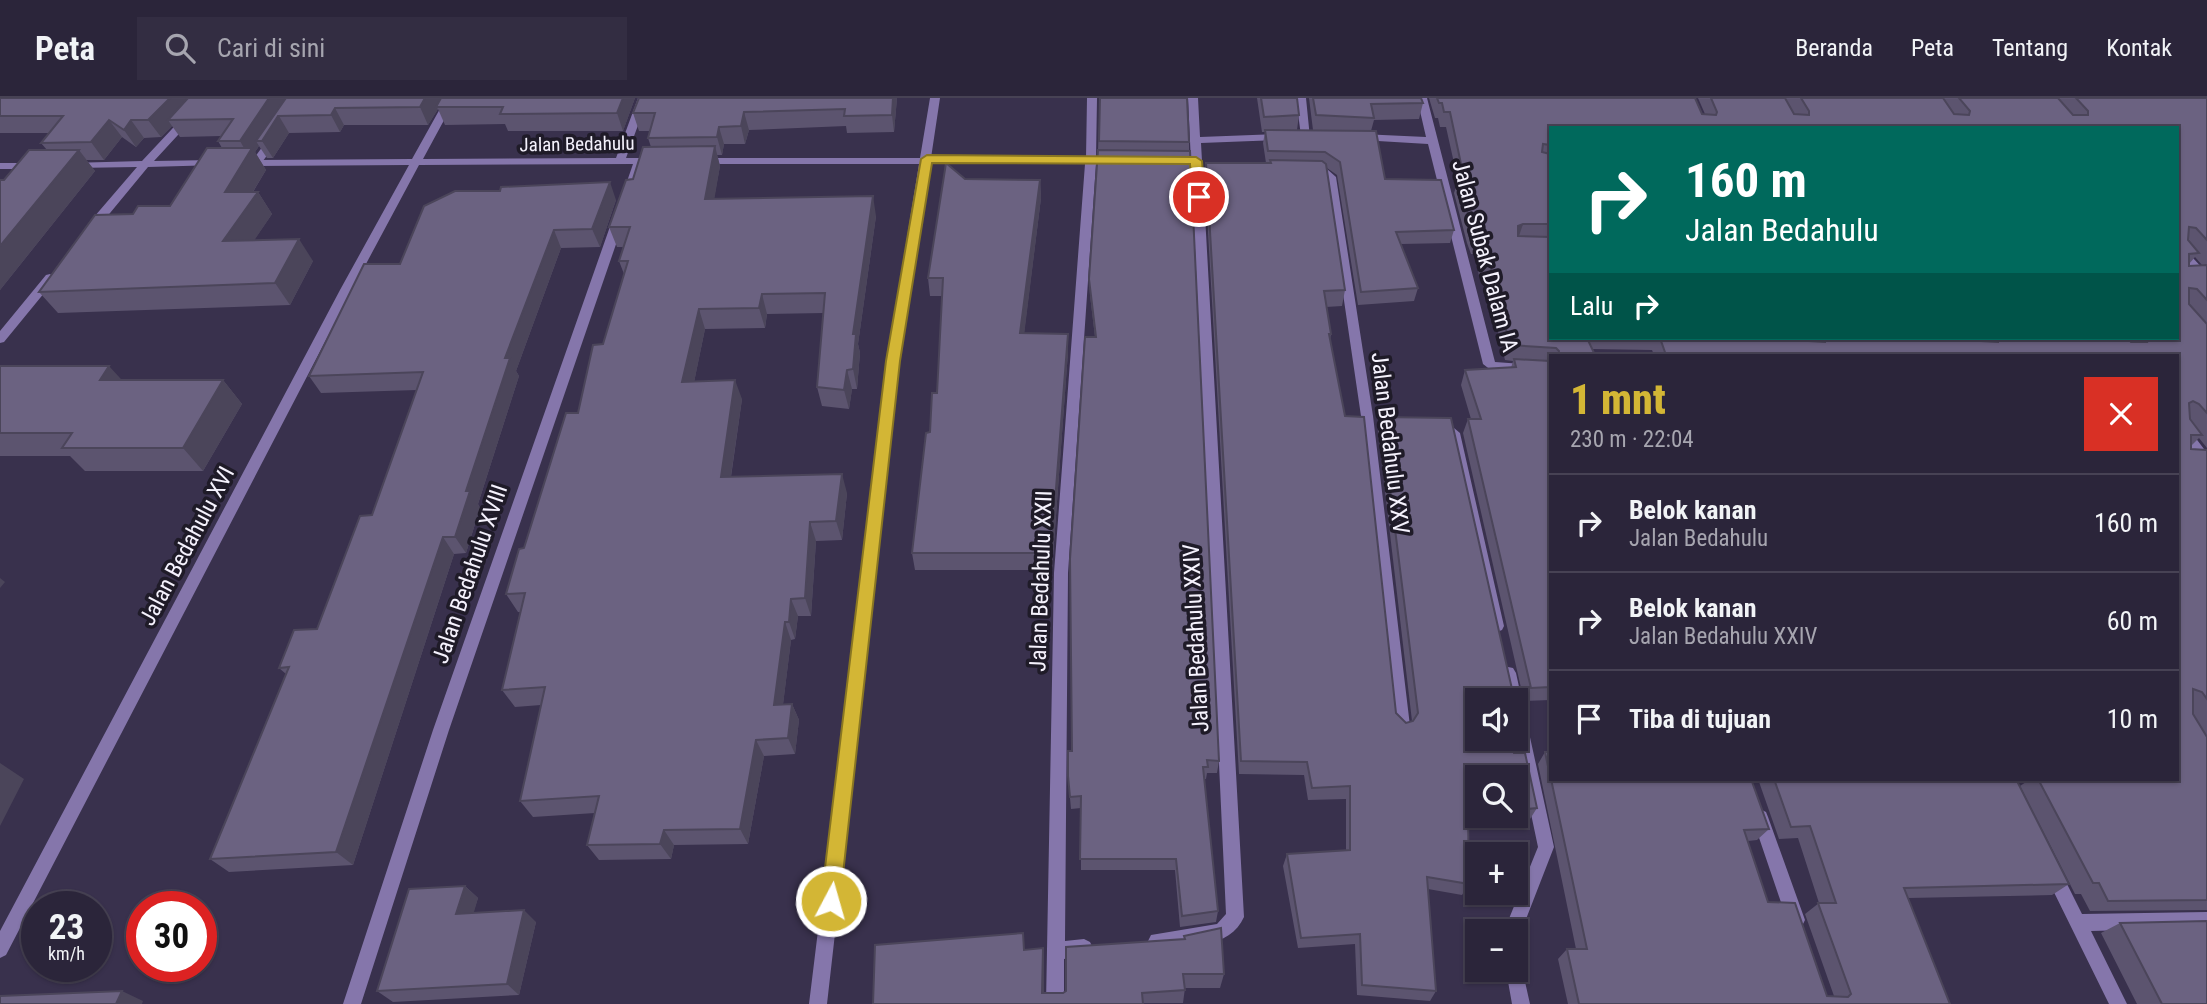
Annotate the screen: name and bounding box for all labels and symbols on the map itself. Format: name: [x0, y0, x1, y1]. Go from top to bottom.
street label: Jalan Bedahulu: [519, 131, 635, 157]
street label: Jalan Subak Dalam IA: [1446, 157, 1524, 355]
pin: [1169, 167, 1229, 227]
street label: Jalan Bedahulu XXV: [1365, 351, 1415, 536]
street label: Jalan Bedahulu XVI: [134, 462, 240, 630]
street label: Jalan Bedahulu XVIII: [427, 481, 513, 667]
street label: Jalan Bedahulu XXII: [1024, 490, 1058, 672]
street label: Jalan Bedahulu XXIV: [1178, 543, 1214, 733]
position arrow: [794, 864, 868, 938]
speed limit sign: 30: [126, 891, 217, 982]

